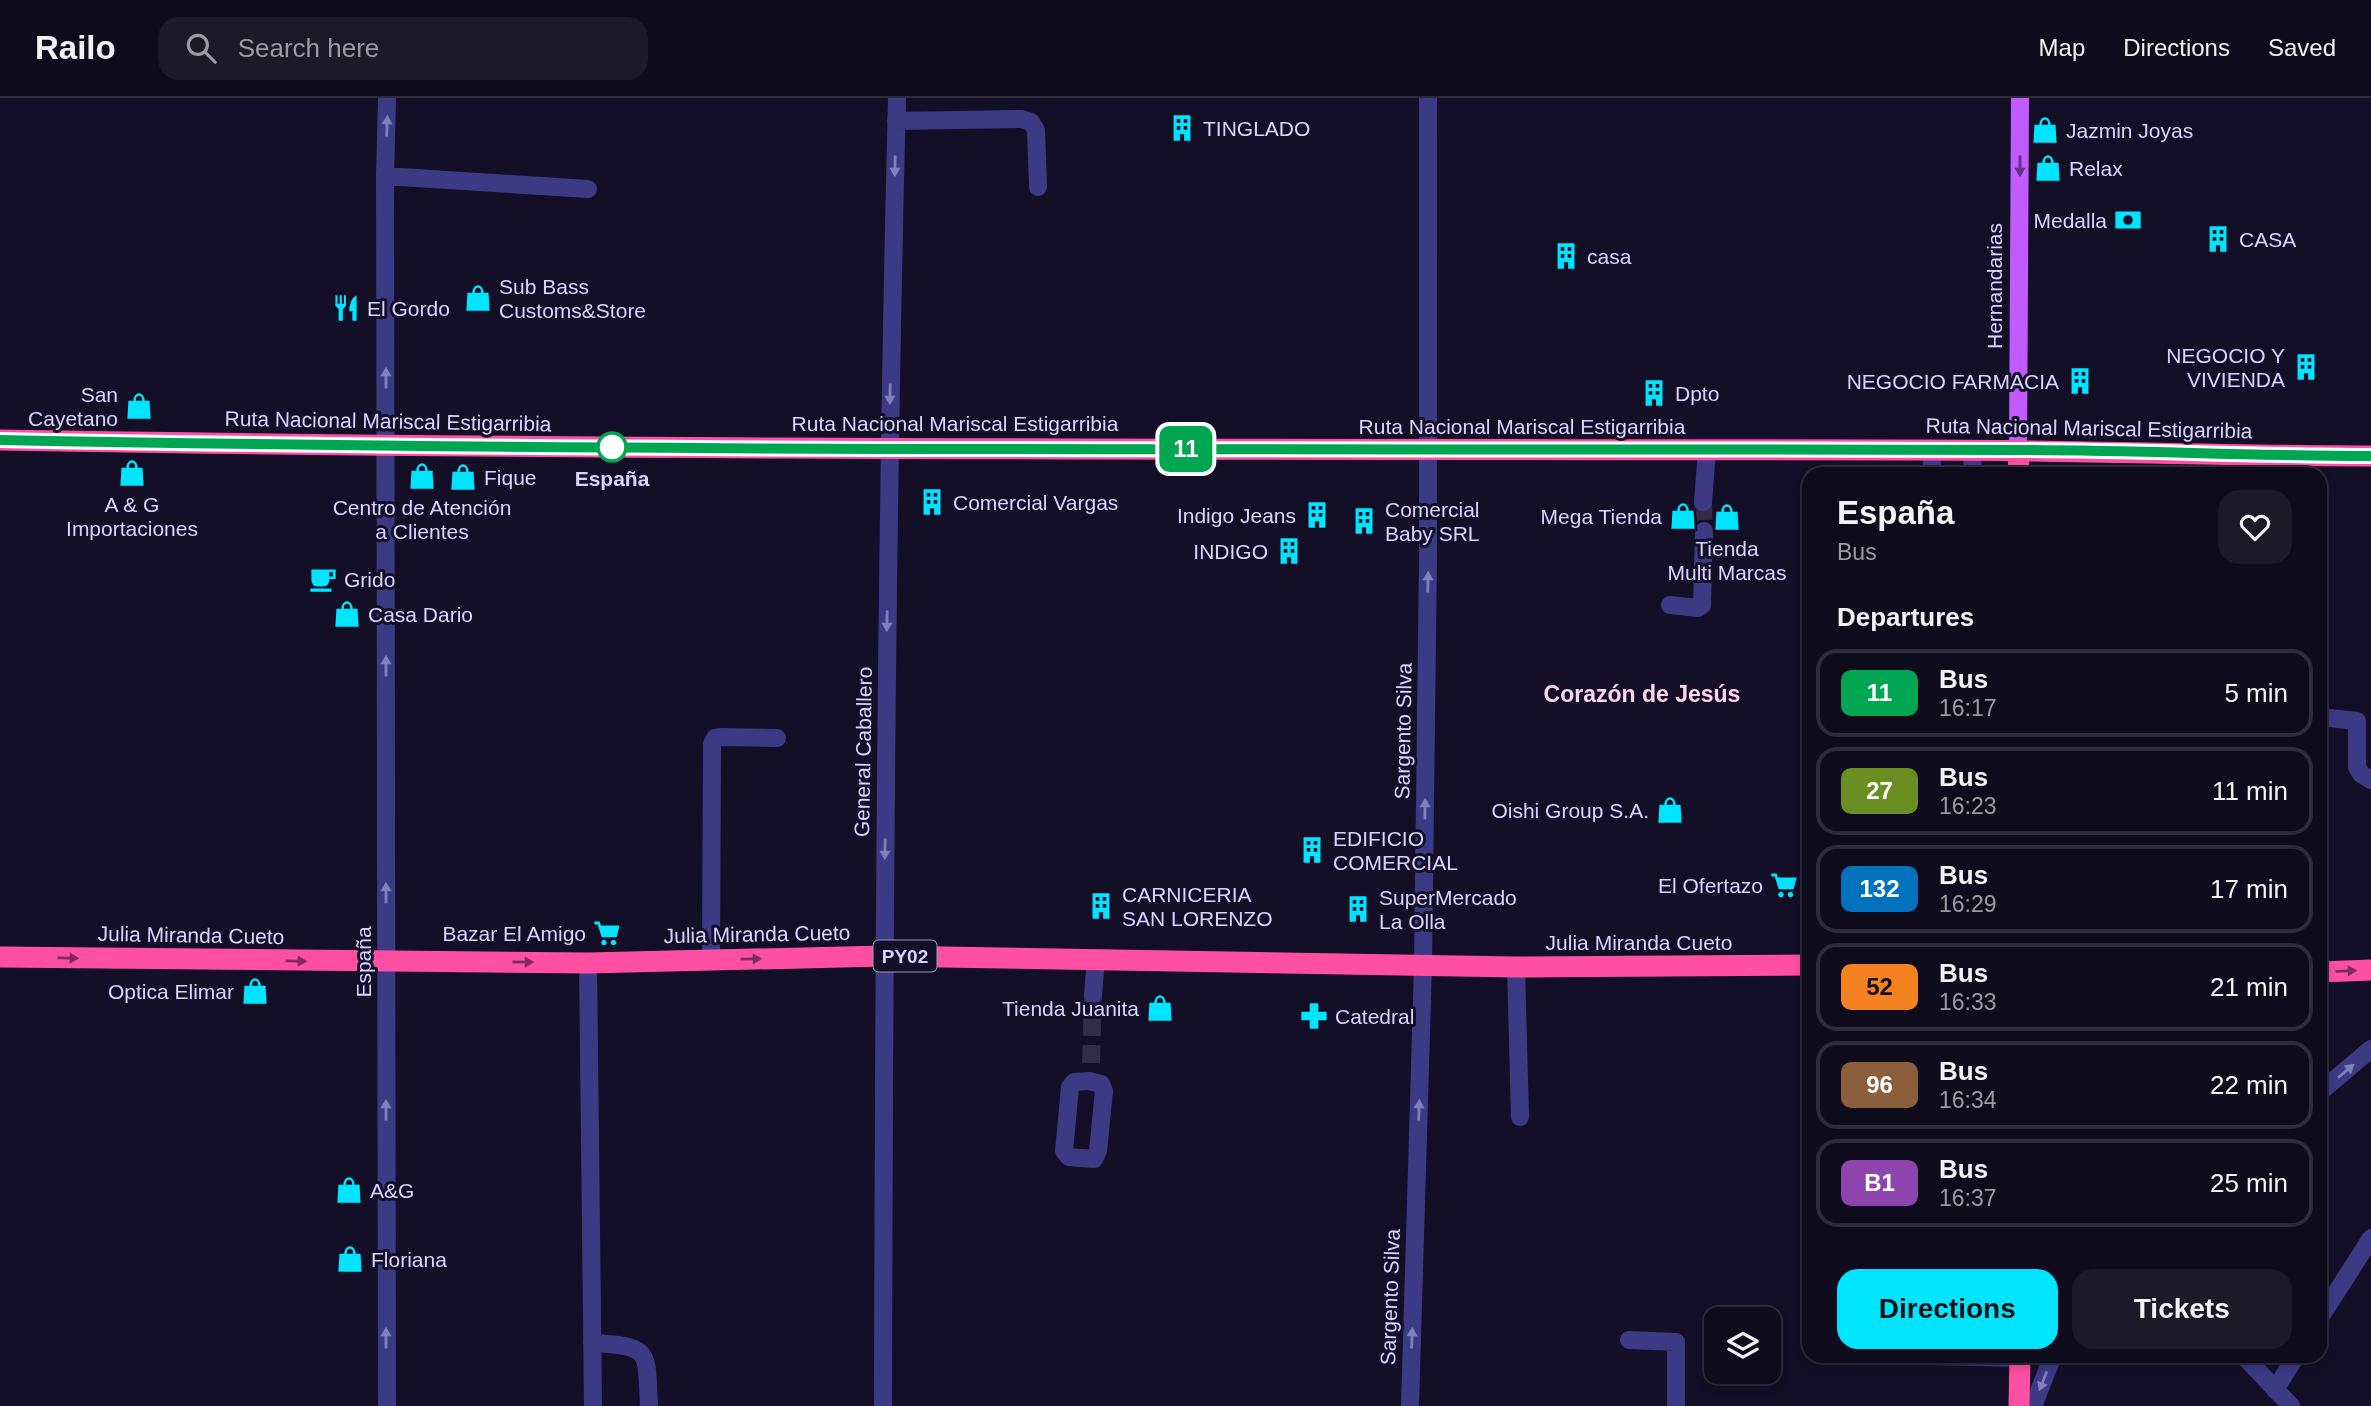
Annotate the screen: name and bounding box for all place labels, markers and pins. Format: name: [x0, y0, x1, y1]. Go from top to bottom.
building icon: TINGLADO: [1167, 113, 1197, 143]
shop icon: Jazmin Joyas: [2030, 115, 2060, 145]
place label: TINGLADO: [1203, 117, 1310, 140]
place label: Jazmin Joyas: [2066, 119, 2193, 142]
shop icon: Relax: [2033, 153, 2063, 183]
place label: Relax: [2069, 157, 2123, 180]
bank icon: Medalla: [2113, 205, 2143, 235]
place label: Medalla: [2033, 209, 2107, 232]
building icon: CASA: [2203, 224, 2233, 254]
place label: CASA: [2239, 228, 2296, 251]
building icon: casa: [1551, 241, 1581, 271]
place label: casa: [1587, 245, 1632, 268]
place label: Sub Bass Customs&Store: [499, 275, 646, 322]
shop icon: Sub Bass Customs&Store: [463, 283, 493, 313]
restaurant icon: El Gordo: [331, 293, 361, 323]
place label: El Gordo: [367, 297, 450, 320]
place label: NEGOCIO Y VIVIENDA: [2166, 344, 2285, 391]
building icon: NEGOCIO Y VIVIENDA: [2291, 352, 2321, 382]
building icon: NEGOCIO FARMACIA: [2065, 366, 2095, 396]
place label: NEGOCIO FARMACIA: [1847, 370, 2059, 393]
building icon: Dpto: [1639, 378, 1669, 408]
place label: Dpto: [1675, 382, 1719, 405]
place label: San Cayetano: [28, 383, 118, 430]
shop icon: San Cayetano: [124, 391, 154, 421]
marker: España: [597, 432, 627, 462]
shop icon: A & G Importaciones: [117, 458, 147, 488]
shop icon: Centro de Atención a Clientes: [407, 461, 437, 491]
shop icon: Fique: [448, 462, 478, 492]
place label: Fique: [484, 466, 537, 489]
place label: España: [575, 467, 650, 490]
building icon: Comercial Vargas: [917, 487, 947, 517]
place label: Comercial Vargas: [953, 491, 1118, 514]
place label: A & G Importaciones: [66, 493, 198, 540]
place label: Centro de Atención a Clientes: [333, 496, 511, 543]
place label: Comercial Baby SRL: [1385, 498, 1480, 545]
building icon: Indigo Jeans: [1302, 500, 1332, 530]
shop icon: Mega Tienda: [1668, 501, 1698, 531]
shop icon: Tienda Multi Marcas: [1712, 502, 1742, 532]
place label: Indigo Jeans: [1177, 504, 1296, 527]
place label: Mega Tienda: [1541, 505, 1662, 528]
building icon: Comercial Baby SRL: [1349, 506, 1379, 536]
building icon: INDIGO: [1274, 536, 1304, 566]
place label: Tienda Multi Marcas: [1667, 537, 1787, 584]
place label: INDIGO: [1193, 540, 1268, 563]
cafe icon: Grido: [308, 564, 338, 594]
place label: Grido: [344, 568, 395, 591]
shop icon: Casa Dario: [332, 599, 362, 629]
place label: Casa Dario: [368, 603, 473, 626]
shop icon: Oishi Group S.A.: [1655, 795, 1685, 825]
place label: Oishi Group S.A.: [1491, 799, 1649, 822]
place label: EDIFICIO COMERCIAL: [1333, 827, 1458, 874]
building icon: EDIFICIO COMERCIAL: [1297, 835, 1327, 865]
supermarket icon: El Ofertazo: [1769, 870, 1799, 900]
place label: El Ofertazo: [1658, 874, 1763, 897]
place label: CARNICERIA SAN LORENZO: [1122, 883, 1273, 930]
place label: SuperMercado La Olla: [1379, 886, 1517, 933]
building icon: CARNICERIA SAN LORENZO: [1086, 891, 1116, 921]
building icon: SuperMercado La Olla: [1343, 894, 1373, 924]
supermarket icon: Bazar El Amigo: [592, 918, 622, 948]
place label: Bazar El Amigo: [442, 922, 586, 945]
shop icon: Optica Elimar: [240, 976, 270, 1006]
place label: Optica Elimar: [108, 980, 234, 1003]
shop icon: Tienda Juanita: [1145, 993, 1175, 1023]
place label: Tienda Juanita: [1002, 997, 1139, 1020]
pharmacy icon: Catedral: [1299, 1001, 1329, 1031]
place label: Catedral: [1335, 1005, 1414, 1028]
shop icon: A&G: [334, 1175, 364, 1205]
place label: A&G: [370, 1179, 414, 1202]
shop icon: Floriana: [335, 1244, 365, 1274]
place label: Floriana: [371, 1248, 447, 1271]

